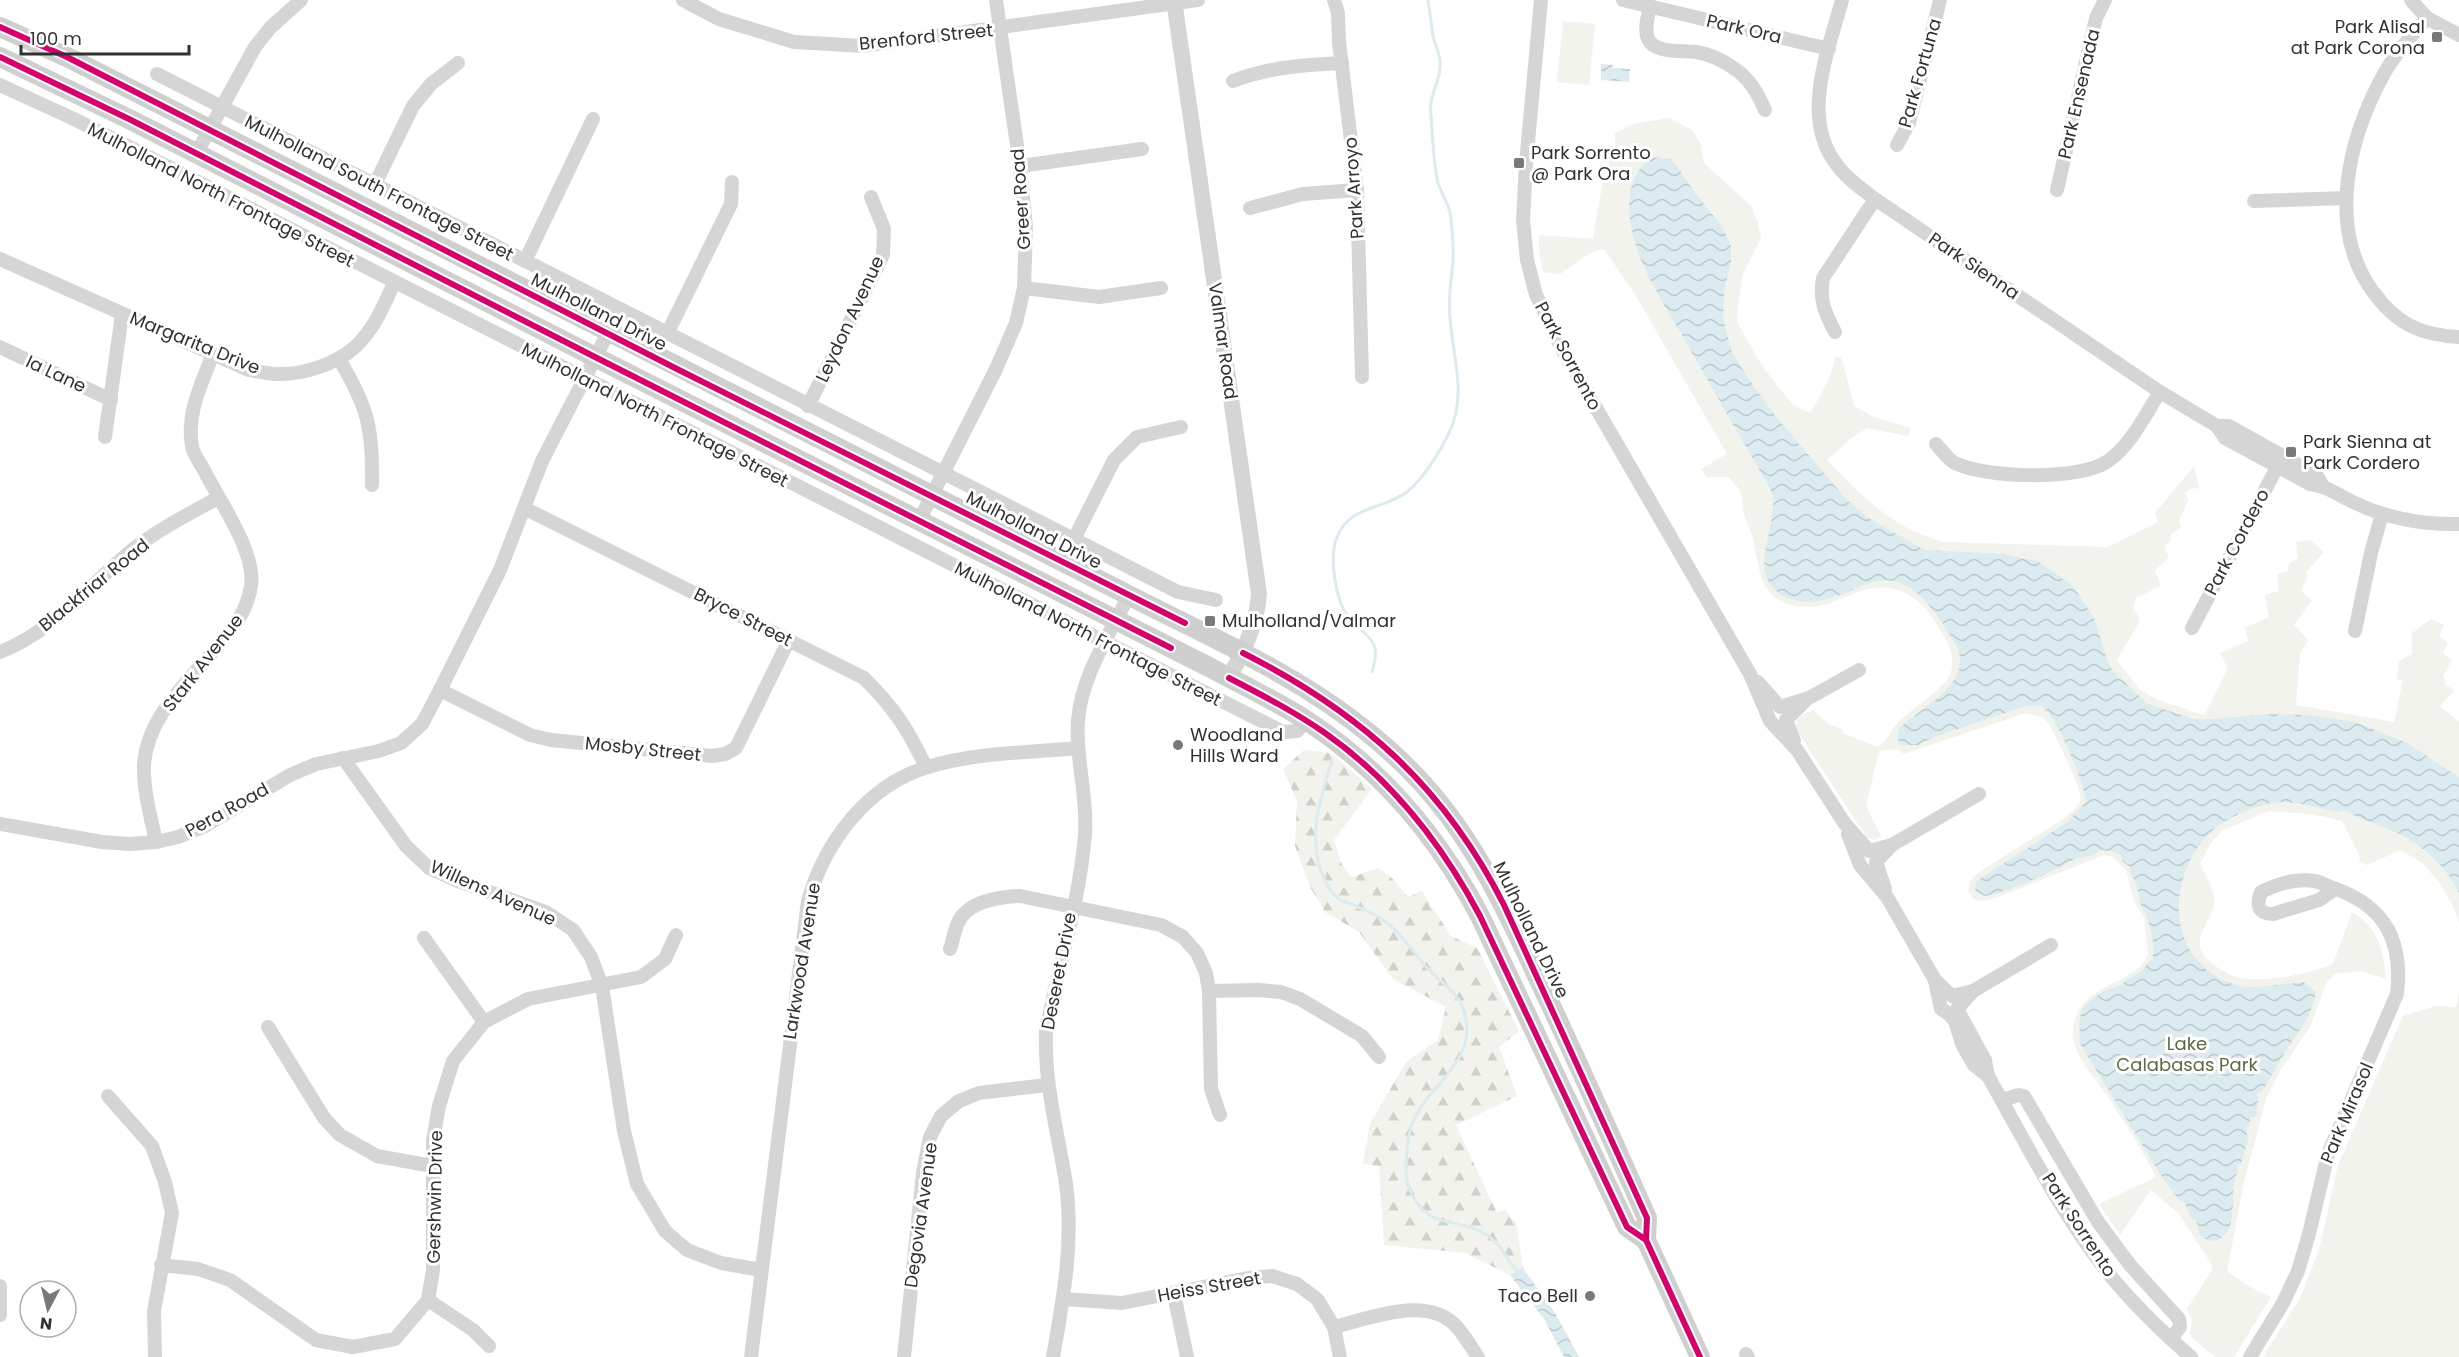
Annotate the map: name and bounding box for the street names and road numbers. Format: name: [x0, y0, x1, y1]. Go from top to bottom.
street label: Park Ora: [1704, 8, 1784, 49]
street label: Park Fortuna: [1892, 15, 1947, 130]
street label: Brenford Street: [858, 17, 994, 56]
street label: Park Ensenada: [2051, 26, 2106, 161]
street label: Mulholland South Frontage Street: [240, 109, 518, 267]
street label: Mulholland North Frontage Street: [84, 116, 359, 273]
street label: Park Arroyo: [1337, 136, 1370, 240]
street label: Greer Road: [1004, 148, 1037, 250]
street label: Park Sienna: [1924, 226, 2025, 305]
street label: Leydon Avenue: [809, 252, 890, 386]
street label: Mulholland Drive: [527, 267, 671, 357]
street label: Valmar Road: [1203, 281, 1244, 401]
street label: Park Sorrento: [1529, 297, 1608, 414]
street label: Margarita Drive: [126, 305, 264, 380]
street label: Mulholland North Frontage Street: [518, 336, 793, 493]
street label: Ia Lane: [22, 349, 91, 398]
street label: Park Cordero: [2198, 484, 2275, 599]
street label: Mulholland Drive: [962, 485, 1106, 575]
street label: Blackfriar Road: [33, 532, 154, 637]
street label: Mulholland North Frontage Street: [951, 555, 1226, 712]
street label: Bryce Street: [690, 581, 797, 652]
street label: Stark Avenue: [157, 609, 249, 717]
street label: Mosby Street: [584, 730, 702, 767]
street label: Pera Road: [180, 776, 273, 843]
street label: Willens Avenue: [426, 854, 560, 931]
street label: Mulholland Drive: [1488, 857, 1575, 1002]
street label: Larkwood Avenue: [777, 881, 826, 1041]
street label: Deseret Drive: [1035, 910, 1082, 1032]
street label: Park Mirasol: [2314, 1058, 2379, 1167]
street label: Gershwin Drive: [421, 1130, 448, 1264]
street label: Degovia Avenue: [898, 1141, 943, 1289]
street label: Park Sorrento: [2036, 1168, 2122, 1282]
street label: Heiss Street: [1155, 1265, 1262, 1308]

